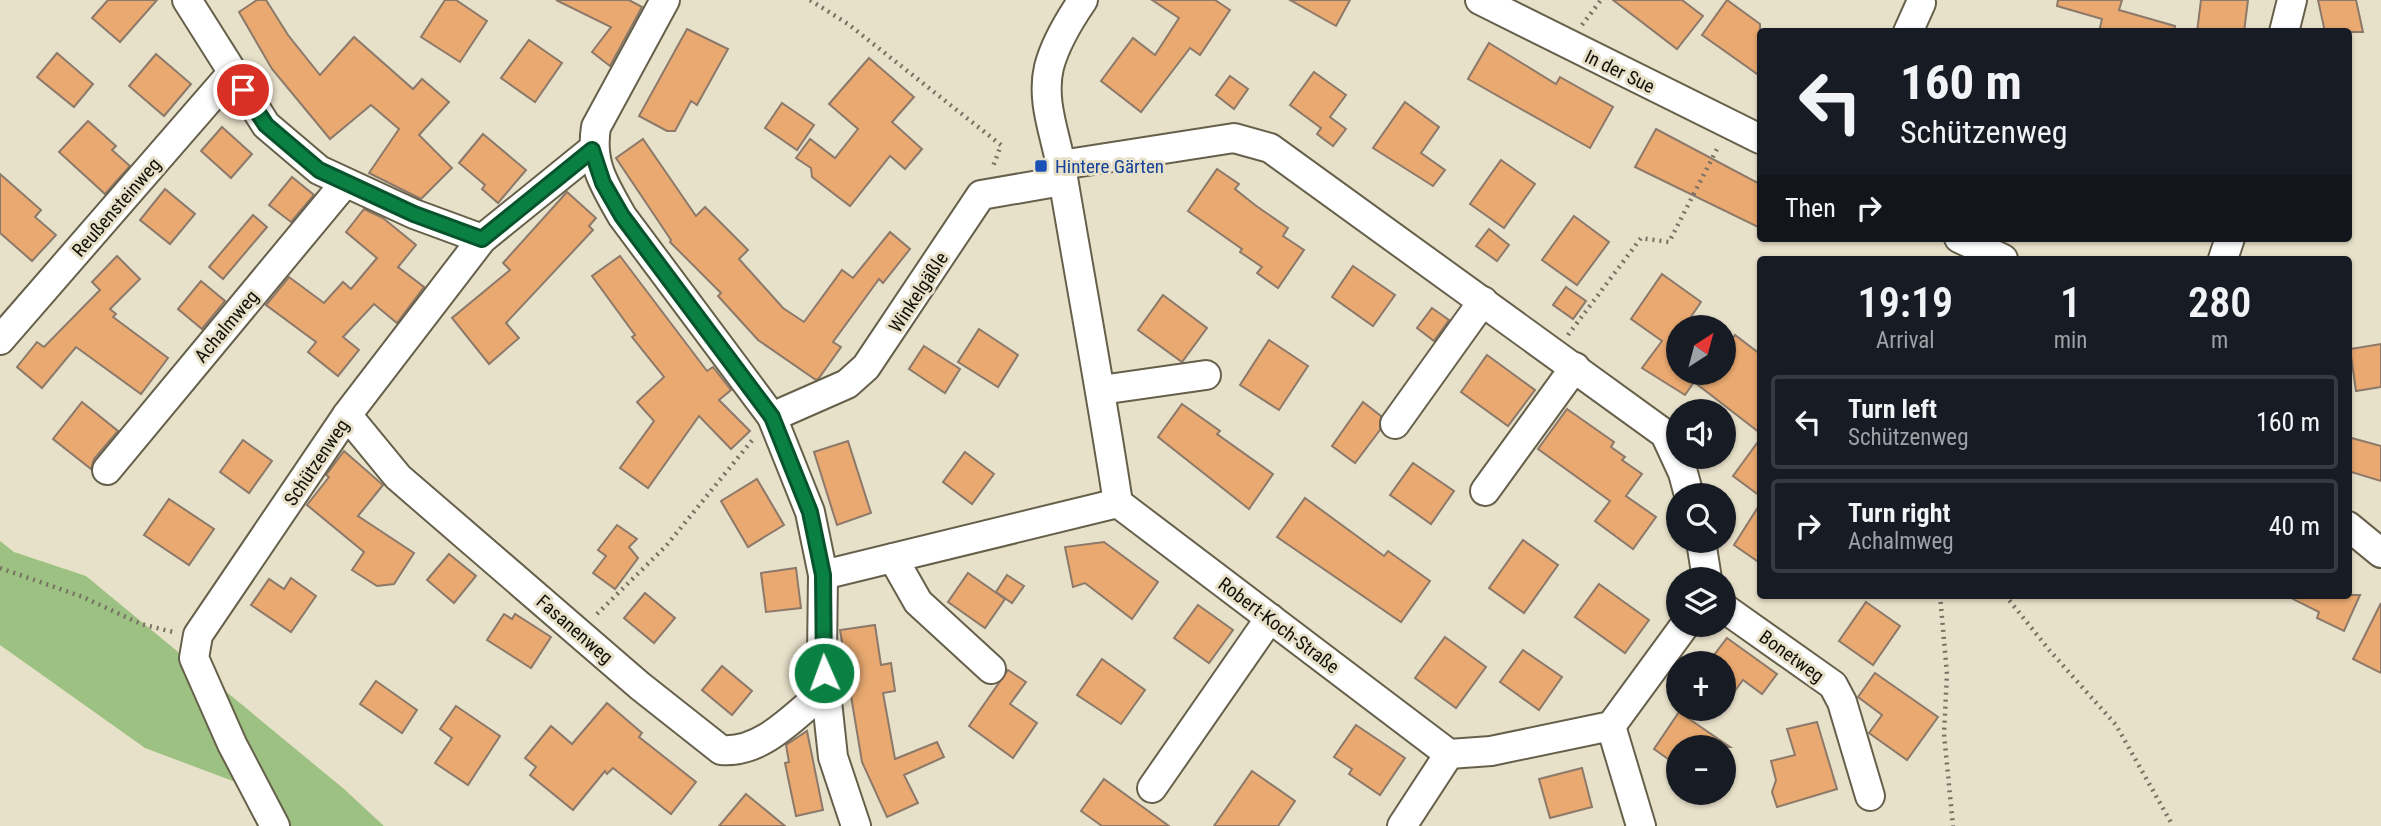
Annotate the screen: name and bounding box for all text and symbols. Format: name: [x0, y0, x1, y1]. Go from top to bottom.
street label: In der Sue: [1581, 45, 1658, 98]
text: 160 m: [1900, 54, 2022, 111]
icon: left: [1785, 56, 1876, 147]
pin: [213, 60, 273, 120]
icon: arrive: [224, 71, 262, 109]
text: Schützenweg: [1900, 113, 2068, 151]
street label: Reußensteinweg: [67, 153, 166, 262]
place label: Hintere Gärten: [1055, 155, 1164, 178]
marker: Hintere Gärten: [1033, 158, 1049, 174]
icon: right: [1850, 189, 1888, 227]
text: Then: [1785, 193, 1836, 223]
street label: Winkelgäßle: [884, 248, 953, 337]
text: 19:19: [1858, 278, 1953, 327]
text: 1: [2060, 278, 2081, 327]
text: 280: [2188, 278, 2251, 327]
street label: Achalmweg: [190, 285, 263, 367]
north arrow: [1666, 315, 1736, 385]
map controls: [1666, 315, 1736, 805]
text: Arrival: [1876, 327, 1935, 354]
text: min: [2054, 327, 2087, 354]
text: m: [2211, 327, 2228, 354]
text: Turn left: [1848, 394, 1937, 424]
button: sound: [1666, 399, 1736, 469]
icon: left: [1789, 403, 1827, 441]
text: 160 m: [2256, 407, 2320, 437]
street label: Schützenweg: [279, 415, 354, 510]
text: Schützenweg: [1848, 424, 1969, 451]
button: search: [1666, 483, 1736, 553]
text: Turn right: [1848, 498, 1950, 528]
icon: right: [1789, 507, 1827, 545]
text: 40 m: [2269, 511, 2320, 541]
text: Achalmweg: [1848, 528, 1954, 555]
button: layers: [1666, 567, 1736, 637]
street label: Robert-Koch-Straße: [1214, 572, 1344, 678]
street label: Fasanenweg: [532, 590, 618, 669]
street label: Bonetweg: [1755, 625, 1829, 688]
position arrow: [787, 636, 861, 710]
button: +: [1666, 651, 1736, 721]
button: −: [1666, 735, 1736, 805]

